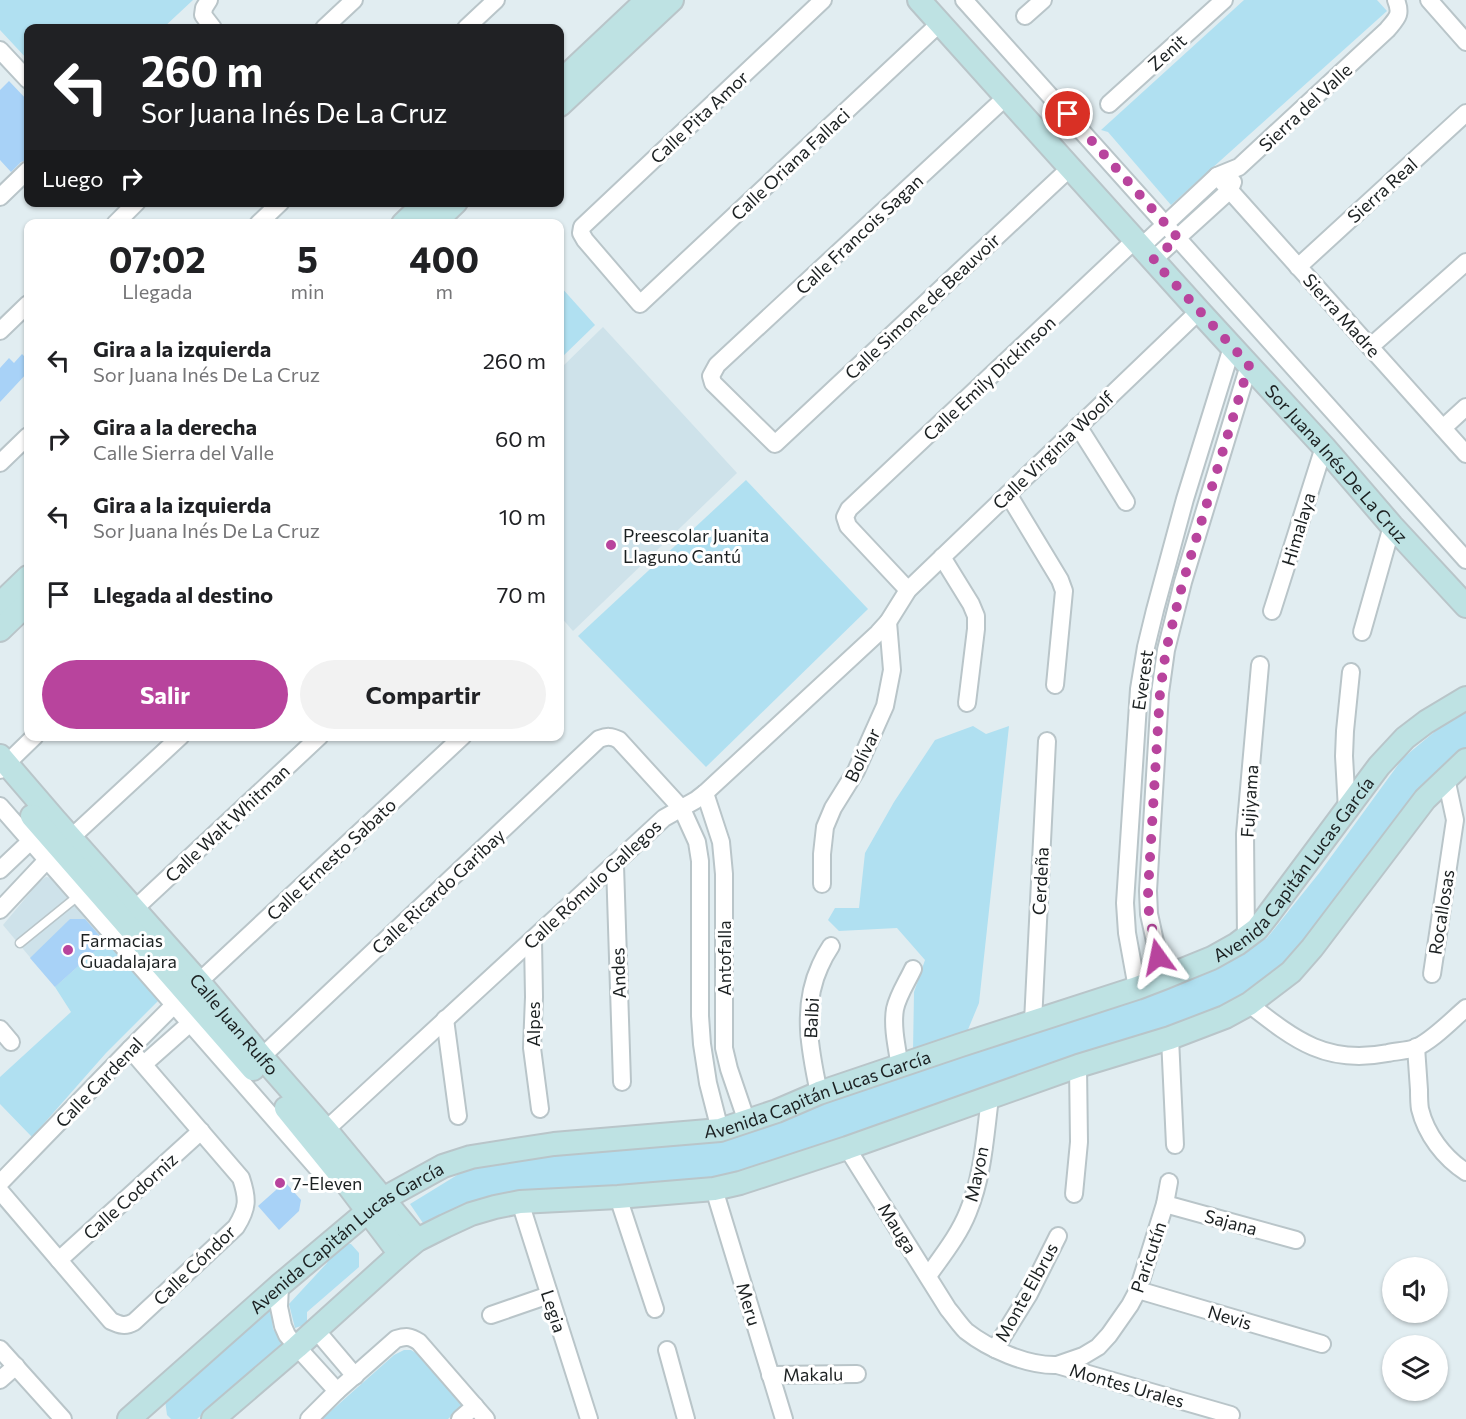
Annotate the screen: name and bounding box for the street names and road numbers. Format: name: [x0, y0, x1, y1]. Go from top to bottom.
street label: Zenit: [1143, 29, 1191, 75]
street label: Sierra del Valle: [1254, 58, 1356, 156]
street label: Calle Pita Amor: [645, 66, 753, 168]
street label: Calle Oriana Fallaci: [726, 103, 854, 225]
street label: Sierra Real: [1342, 153, 1422, 227]
street label: Calle Francois Sagan: [791, 169, 927, 299]
street label: Calle Simone de Beauvoir: [840, 228, 1004, 384]
street label: Sierra Madre: [1299, 269, 1385, 361]
street label: Calle Emily Dickinson: [918, 311, 1060, 445]
street label: Sor Juana Inés De La Cruz: [1261, 380, 1413, 547]
street label: Calle Virginia Woolf: [988, 386, 1119, 514]
street label: Himalaya: [1276, 490, 1320, 568]
street label: Everest: [1127, 648, 1157, 712]
street label: Bolívar: [840, 724, 884, 786]
street label: Calle Walt Whitman: [160, 760, 294, 886]
street label: Fujiyama: [1235, 764, 1263, 838]
street label: Avenida Capitán Lucas García: [1209, 772, 1378, 966]
street label: Calle Ernesto Sabato: [262, 793, 400, 925]
street label: Calle Rómulo Gallegos: [519, 815, 665, 953]
street label: Calle Ricardo Garibay: [367, 824, 509, 958]
street label: Cerdeña: [1027, 846, 1053, 916]
street label: Rocallosas: [1423, 868, 1459, 956]
street label: Antofalla: [713, 920, 735, 996]
street label: Andes: [606, 947, 630, 999]
street label: Calle Juan Rulfo: [185, 968, 284, 1079]
street label: Balbi: [799, 997, 823, 1039]
street label: Alpes: [522, 1001, 544, 1047]
street label: Calle Cardenal: [51, 1032, 147, 1132]
street label: Avenida Capitán Lucas García: [703, 1045, 933, 1142]
street label: Mayon: [959, 1144, 993, 1204]
street label: Calle Codorniz: [78, 1148, 182, 1244]
street label: Avenida Capitán Lucas García: [245, 1157, 447, 1318]
street label: Mauga: [874, 1199, 922, 1257]
street label: Sajana: [1202, 1204, 1260, 1240]
street label: Paricutín: [1126, 1219, 1170, 1295]
street label: Calle Cóndor: [148, 1220, 240, 1310]
street label: Monte Elbrus: [990, 1239, 1062, 1345]
street label: Meru: [732, 1280, 766, 1328]
street label: Legia: [537, 1287, 571, 1335]
street label: Nevis: [1205, 1300, 1255, 1334]
street label: Montes Urales: [1067, 1358, 1187, 1412]
street label: Makalu: [783, 1362, 843, 1386]

